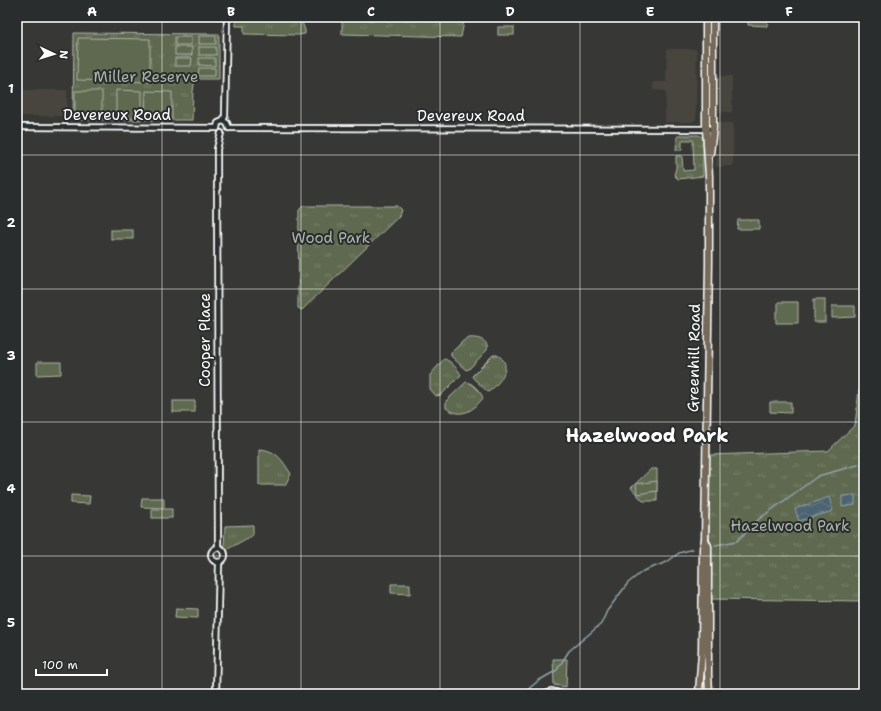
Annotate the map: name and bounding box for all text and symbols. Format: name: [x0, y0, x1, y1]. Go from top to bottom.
text: A: [87, 3, 97, 20]
text: B: [227, 3, 235, 20]
text: C: [367, 3, 375, 20]
text: D: [505, 3, 515, 20]
text: E: [646, 3, 655, 20]
text: F: [785, 3, 793, 20]
north arrow: [34, 34, 74, 74]
text: N: [56, 50, 71, 60]
park label: Miller Reserve: [94, 67, 198, 87]
text: 1: [8, 80, 14, 97]
street label: Devereux Road: [63, 105, 171, 125]
street label: Devereux Road: [417, 106, 525, 126]
text: 2: [6, 214, 16, 231]
park label: Wood Park: [292, 228, 370, 248]
street label: Cooper Place: [195, 293, 215, 387]
street label: Greenhill Road: [683, 303, 705, 412]
text: 3: [6, 347, 16, 364]
district label: Hazelwood Park: [565, 423, 729, 448]
text: 4: [6, 480, 16, 497]
park label: Hazelwood Park: [730, 516, 850, 536]
text: 5: [7, 614, 15, 631]
scale bar: [36, 651, 107, 677]
text: 100 m: [42, 657, 78, 673]

